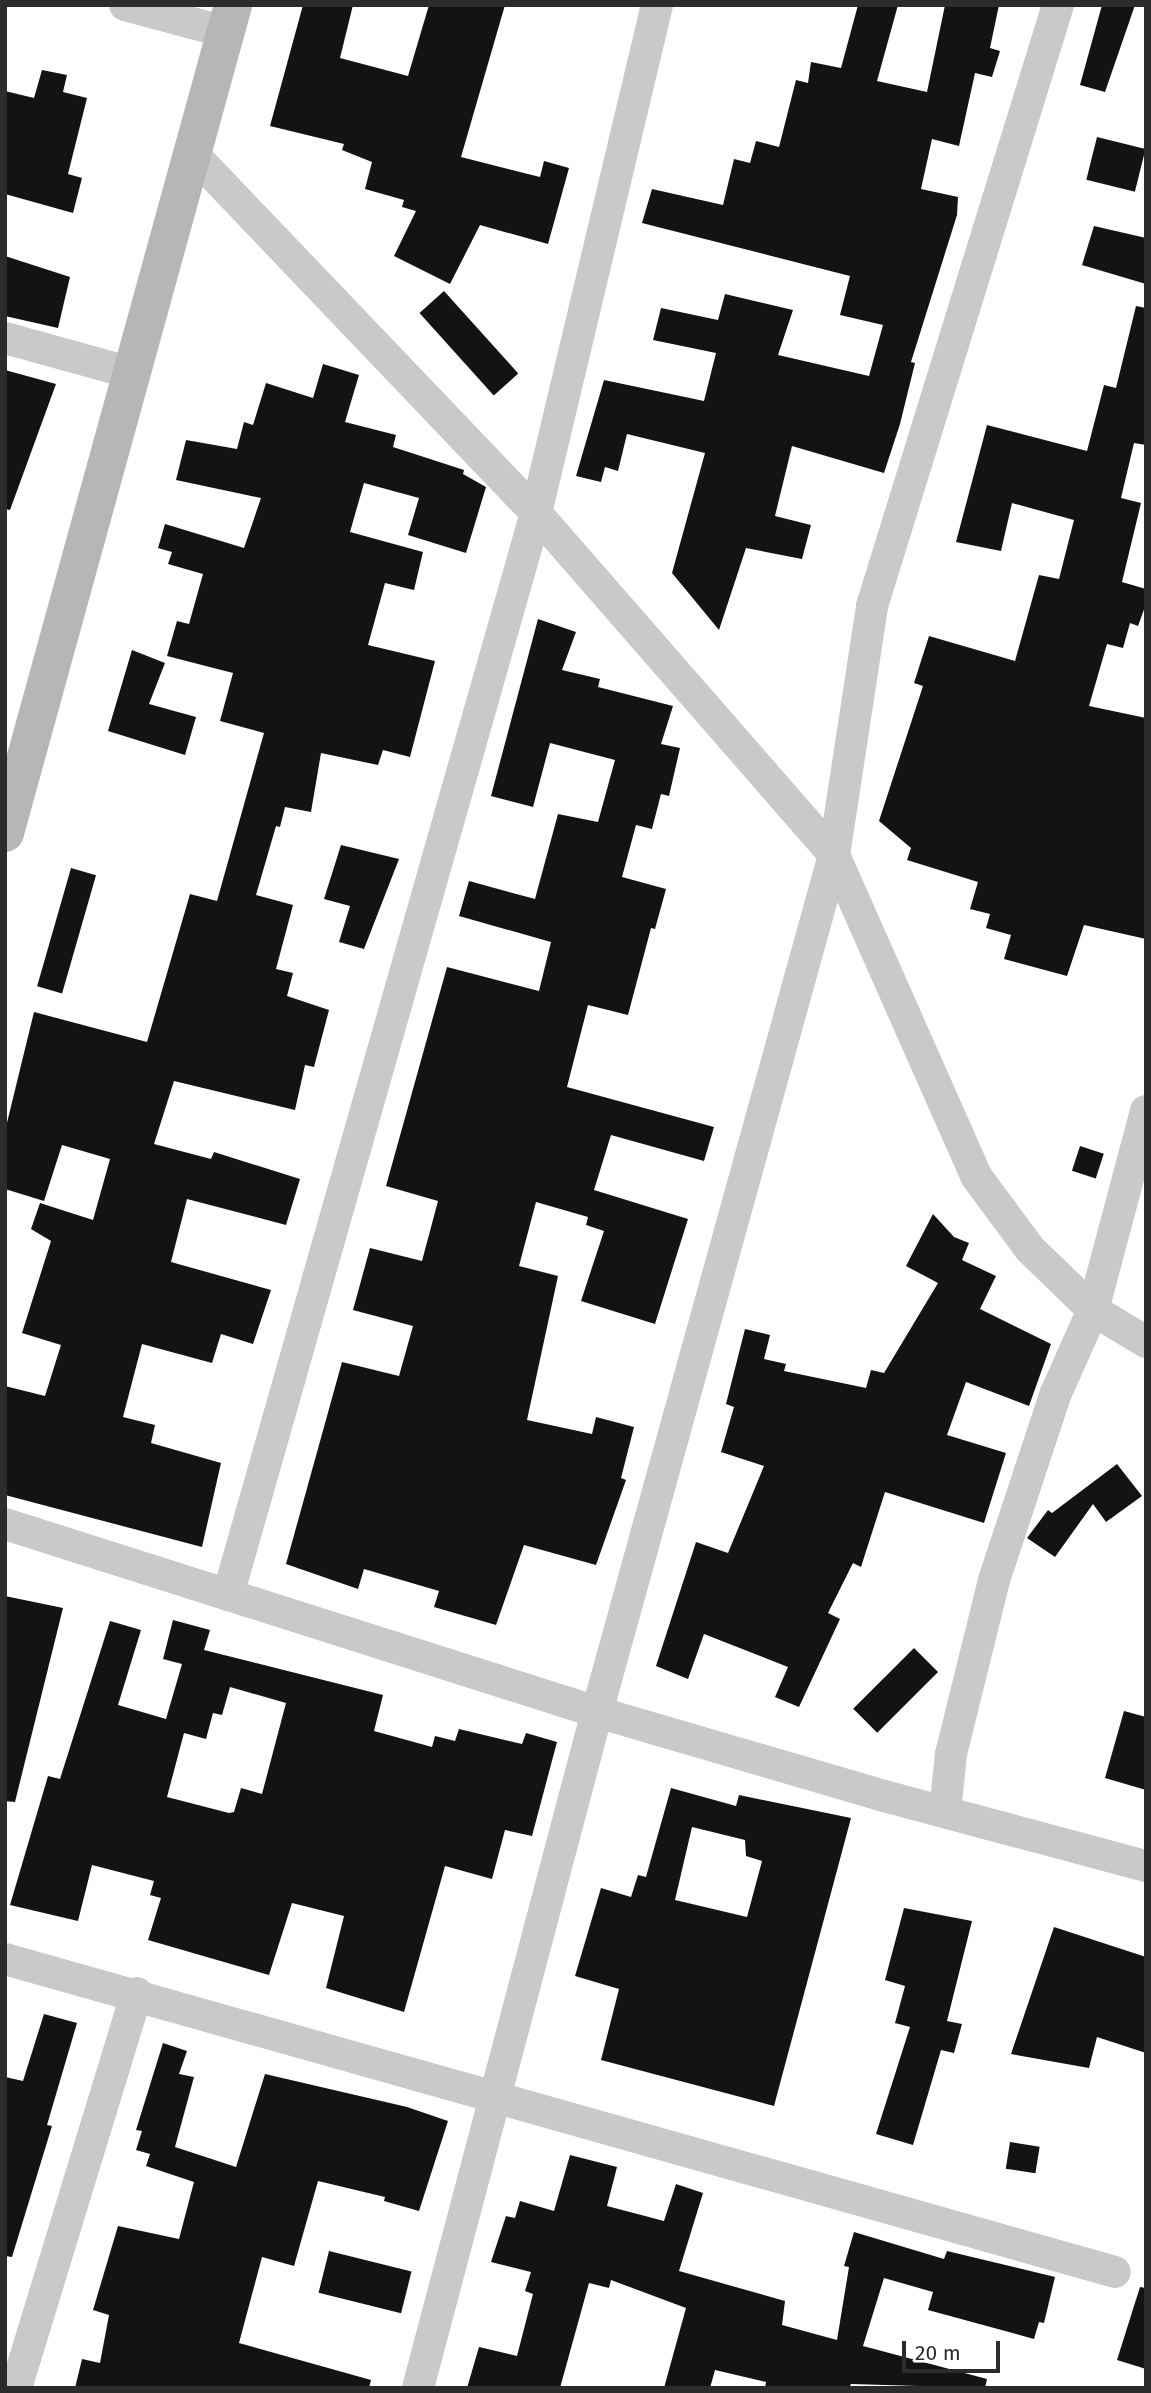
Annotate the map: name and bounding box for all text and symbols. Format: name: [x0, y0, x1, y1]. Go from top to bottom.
scale bar: [906, 2326, 1004, 2370]
text: 20 m: [915, 2340, 961, 2366]

